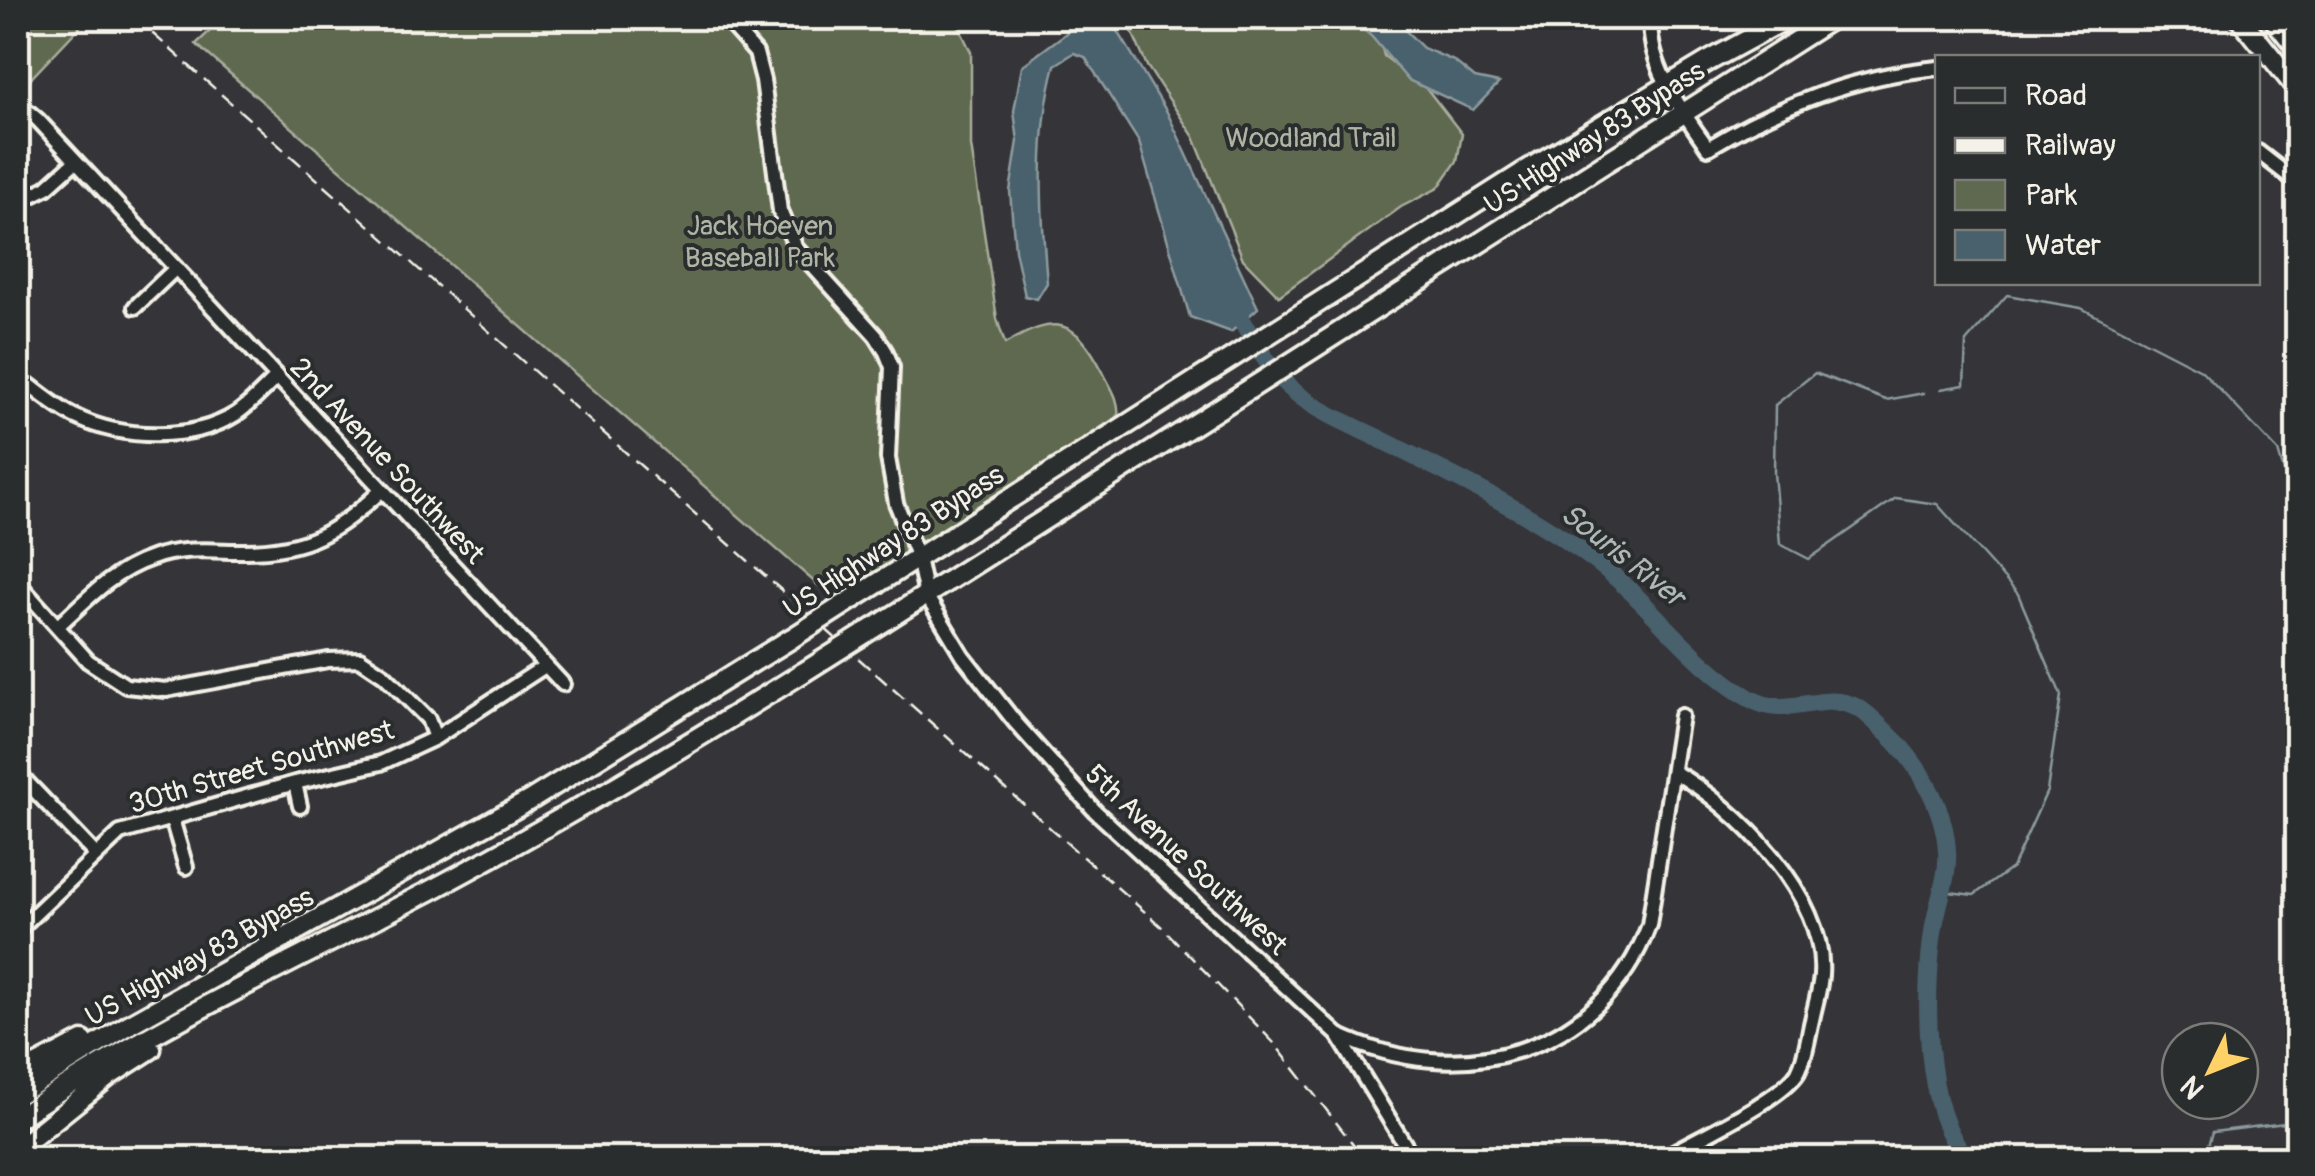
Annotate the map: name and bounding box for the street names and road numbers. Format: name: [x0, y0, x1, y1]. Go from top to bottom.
street label: US Highway 83 Bypass: [1478, 54, 1712, 223]
street label: 2nd Avenue Southwest: [282, 350, 492, 572]
street label: US Highway 83 Bypass: [777, 458, 1011, 627]
street label: 30th Street Southwest: [125, 713, 398, 822]
street label: 5th Avenue Southwest: [1077, 757, 1295, 963]
street label: US Highway 83 Bypass: [79, 880, 321, 1035]

